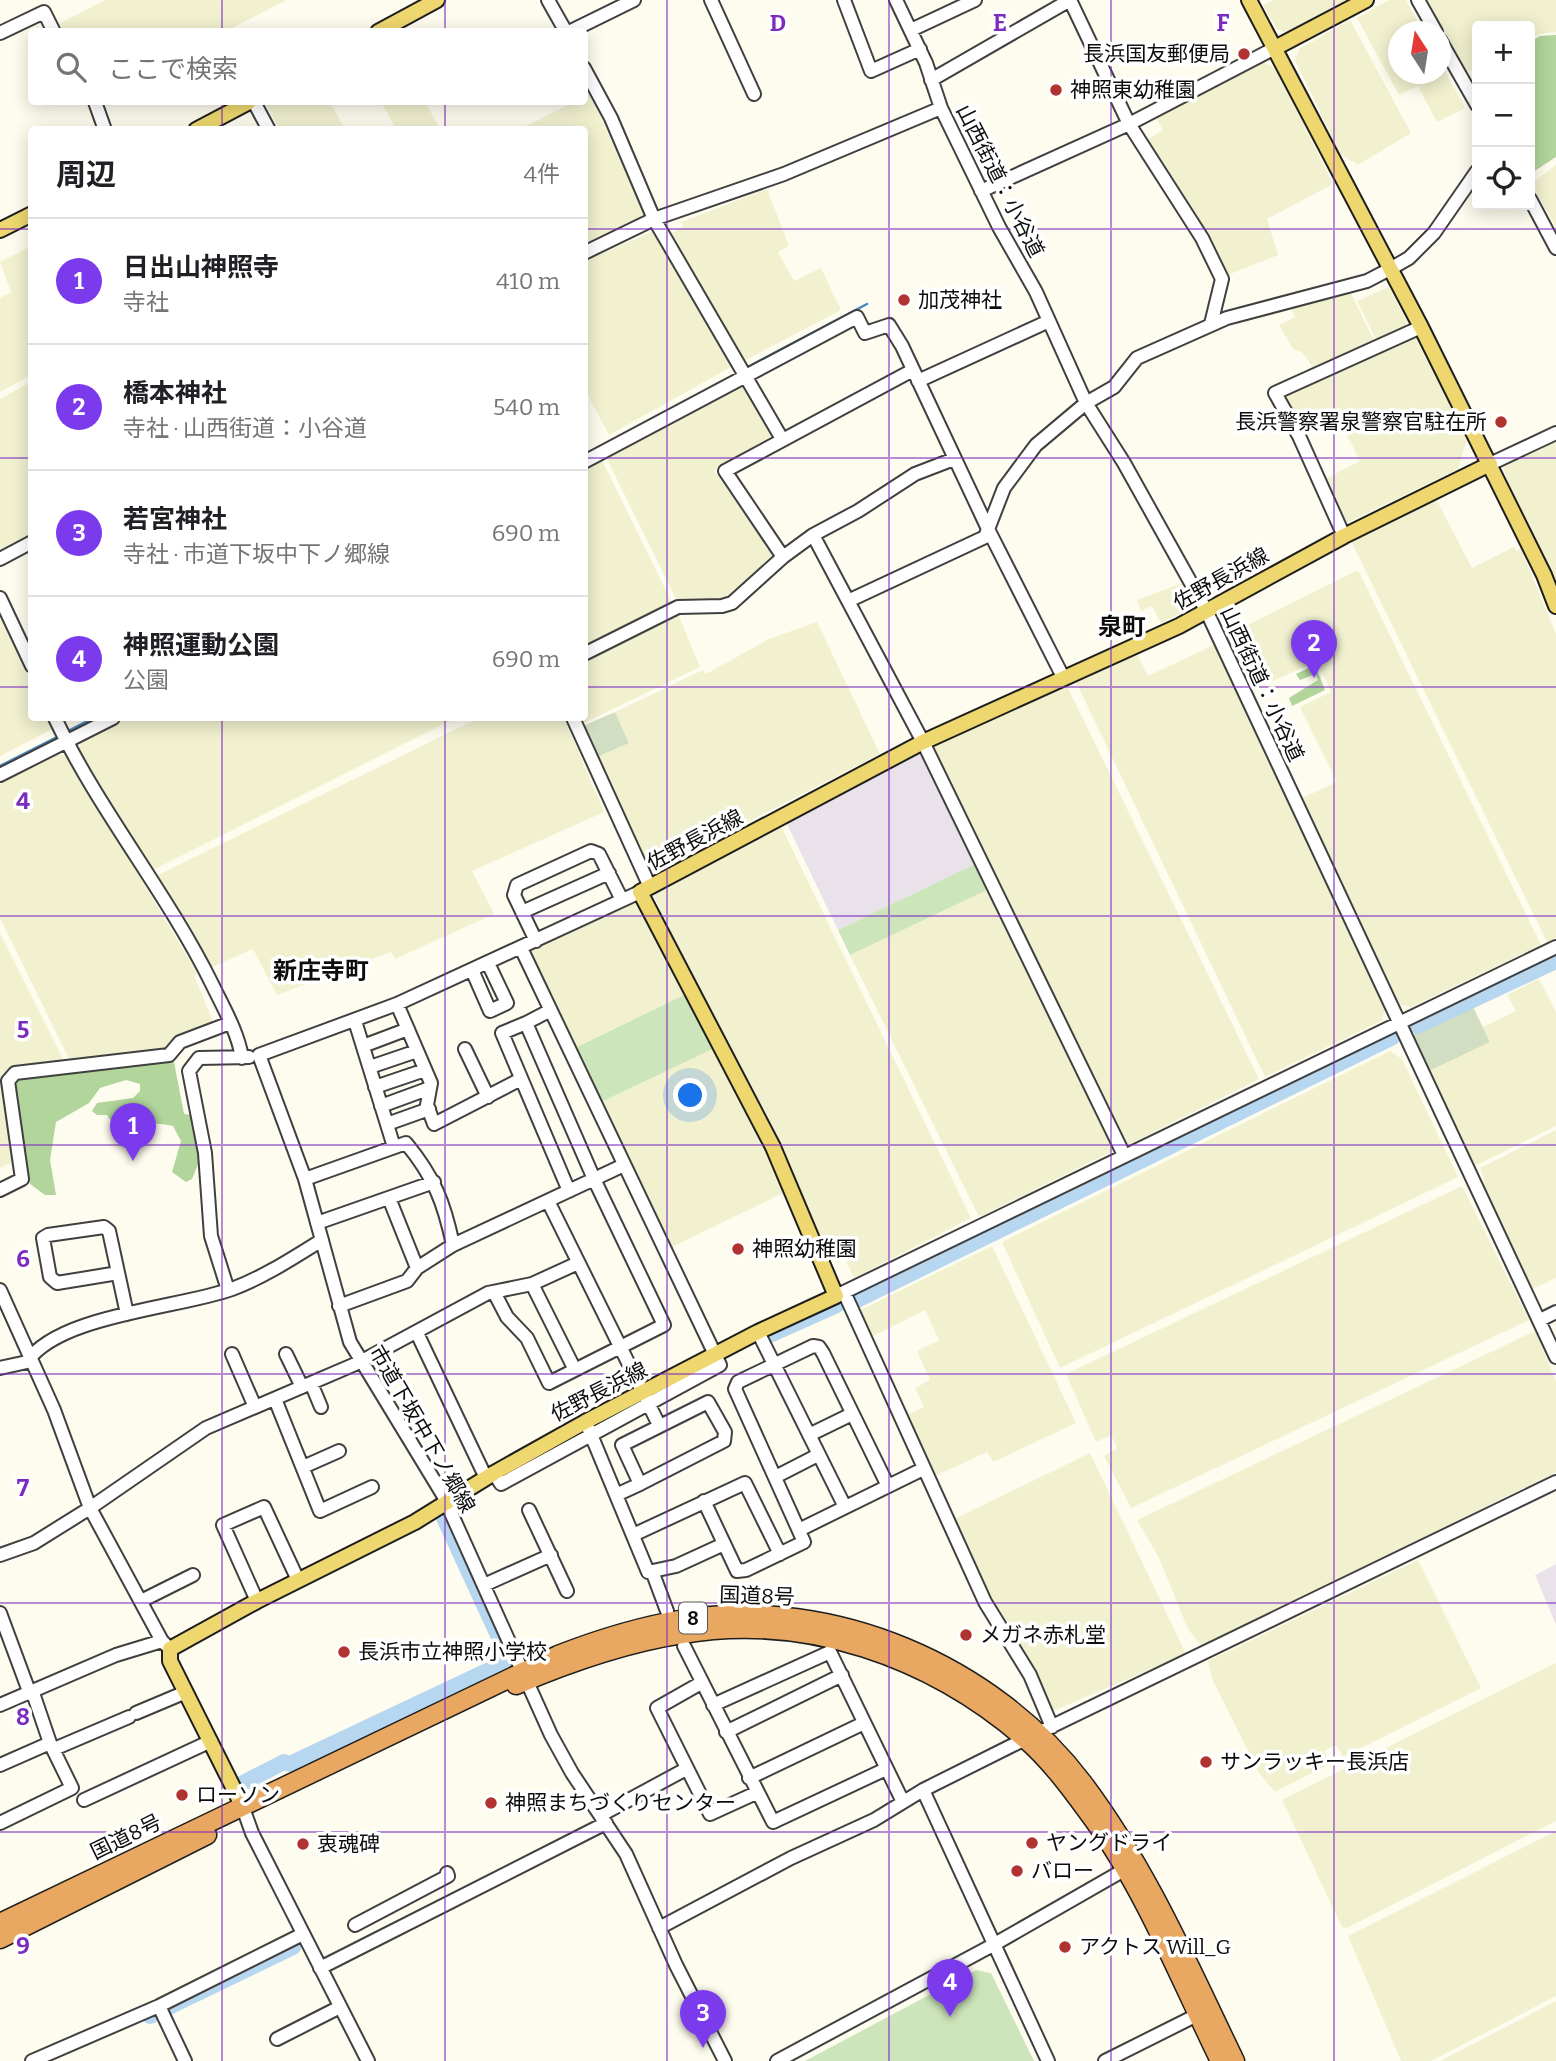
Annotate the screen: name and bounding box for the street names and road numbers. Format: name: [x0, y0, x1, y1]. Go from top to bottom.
street label: 山西街道：小谷道: [950, 100, 1050, 262]
street label: 佐野長浜線: [1169, 542, 1273, 616]
street label: 山西街道：小谷道: [1215, 602, 1309, 766]
street label: 佐野長浜線: [643, 804, 747, 876]
street label: 市道下坂中下ノ郷線: [363, 1341, 481, 1517]
street label: 佐野長浜線: [546, 1357, 652, 1427]
street label: 国道8号: [719, 1582, 795, 1610]
road number: 8: [679, 1602, 707, 1634]
street label: 国道8号: [86, 1809, 166, 1865]

